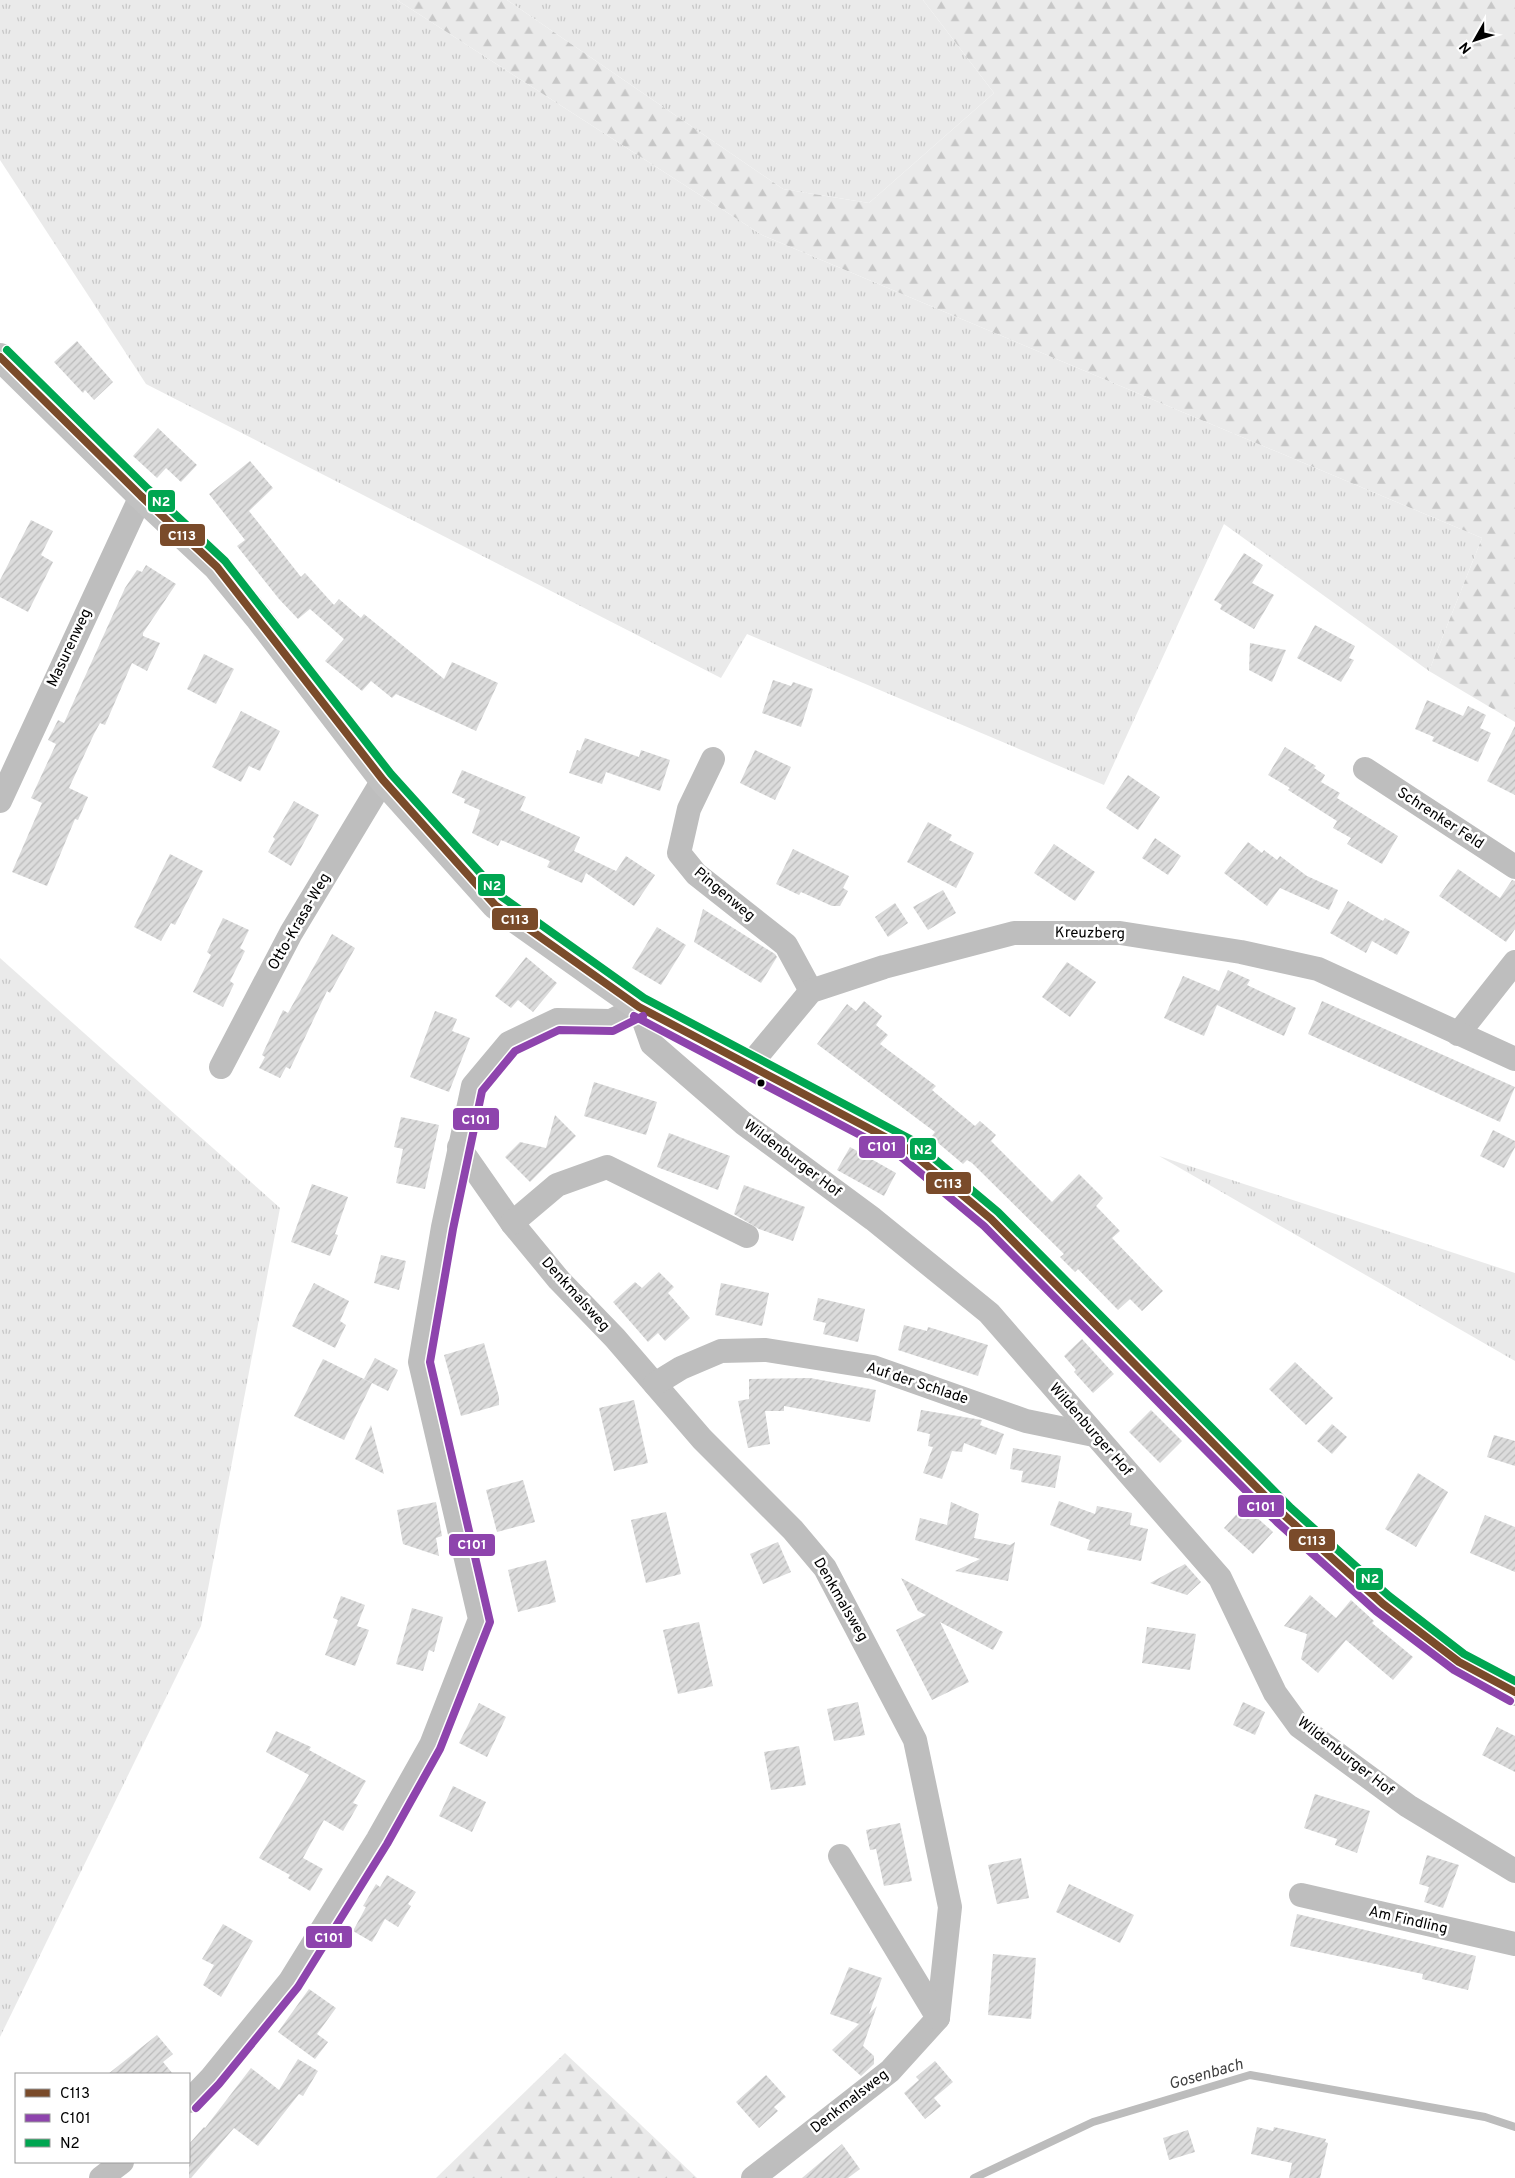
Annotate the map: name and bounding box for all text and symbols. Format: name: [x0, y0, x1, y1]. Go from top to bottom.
north arrow: [1450, 15, 1500, 65]
text: N: [1456, 38, 1476, 56]
line badge: N2: [147, 489, 176, 513]
text: N2: [152, 494, 170, 511]
line badge: C113: [159, 523, 206, 547]
text: C113: [168, 528, 196, 545]
street label: Masurenweg: [44, 606, 96, 690]
street label: Schrenker Feld: [1393, 784, 1487, 854]
street label: Pingenweg: [689, 864, 759, 926]
street label: Otto-Krasa-Weg: [264, 870, 336, 974]
line badge: N2: [477, 873, 506, 897]
text: N2: [483, 878, 501, 895]
line badge: C113: [491, 907, 539, 931]
text: C113: [501, 912, 529, 929]
street label: Kreuzberg: [1055, 924, 1125, 944]
unlabelled marker: [756, 1078, 766, 1088]
line badge: C101: [452, 1107, 500, 1131]
text: C101: [461, 1112, 491, 1129]
street label: Wildenburger Hof: [739, 1116, 845, 1202]
line badge: C101: [858, 1135, 906, 1159]
line badge: N2: [909, 1137, 937, 1161]
text: C101: [867, 1139, 897, 1156]
text: N2: [914, 1142, 932, 1159]
line badge: C113: [925, 1171, 972, 1195]
text: C113: [934, 1176, 962, 1193]
street label: Denkmalsweg: [537, 1254, 613, 1336]
street label: Auf der Schlade: [864, 1359, 970, 1409]
street label: Wildenburger Hof: [1044, 1379, 1136, 1481]
line badge: C101: [1237, 1494, 1285, 1518]
text: C101: [1246, 1499, 1276, 1516]
line badge: C113: [1288, 1528, 1336, 1552]
line badge: C101: [448, 1533, 496, 1557]
text: C113: [1298, 1533, 1326, 1550]
text: C101: [457, 1537, 487, 1554]
street label: Denkmalsweg: [808, 1555, 872, 1645]
line badge: N2: [1355, 1567, 1384, 1591]
text: N2: [1361, 1571, 1379, 1588]
street label: Wildenburger Hof: [1293, 1713, 1397, 1801]
street label: Am Findling: [1367, 1903, 1449, 1939]
line badge: C101: [305, 1925, 353, 1949]
text: C101: [314, 1930, 344, 1947]
water label: Gosenbach: [1167, 2055, 1246, 2095]
street label: Denkmalsweg: [807, 2066, 893, 2138]
legend: [15, 2073, 190, 2163]
text: C113: [60, 2085, 90, 2104]
text: C101: [60, 2110, 91, 2129]
text: N2: [60, 2135, 80, 2154]

